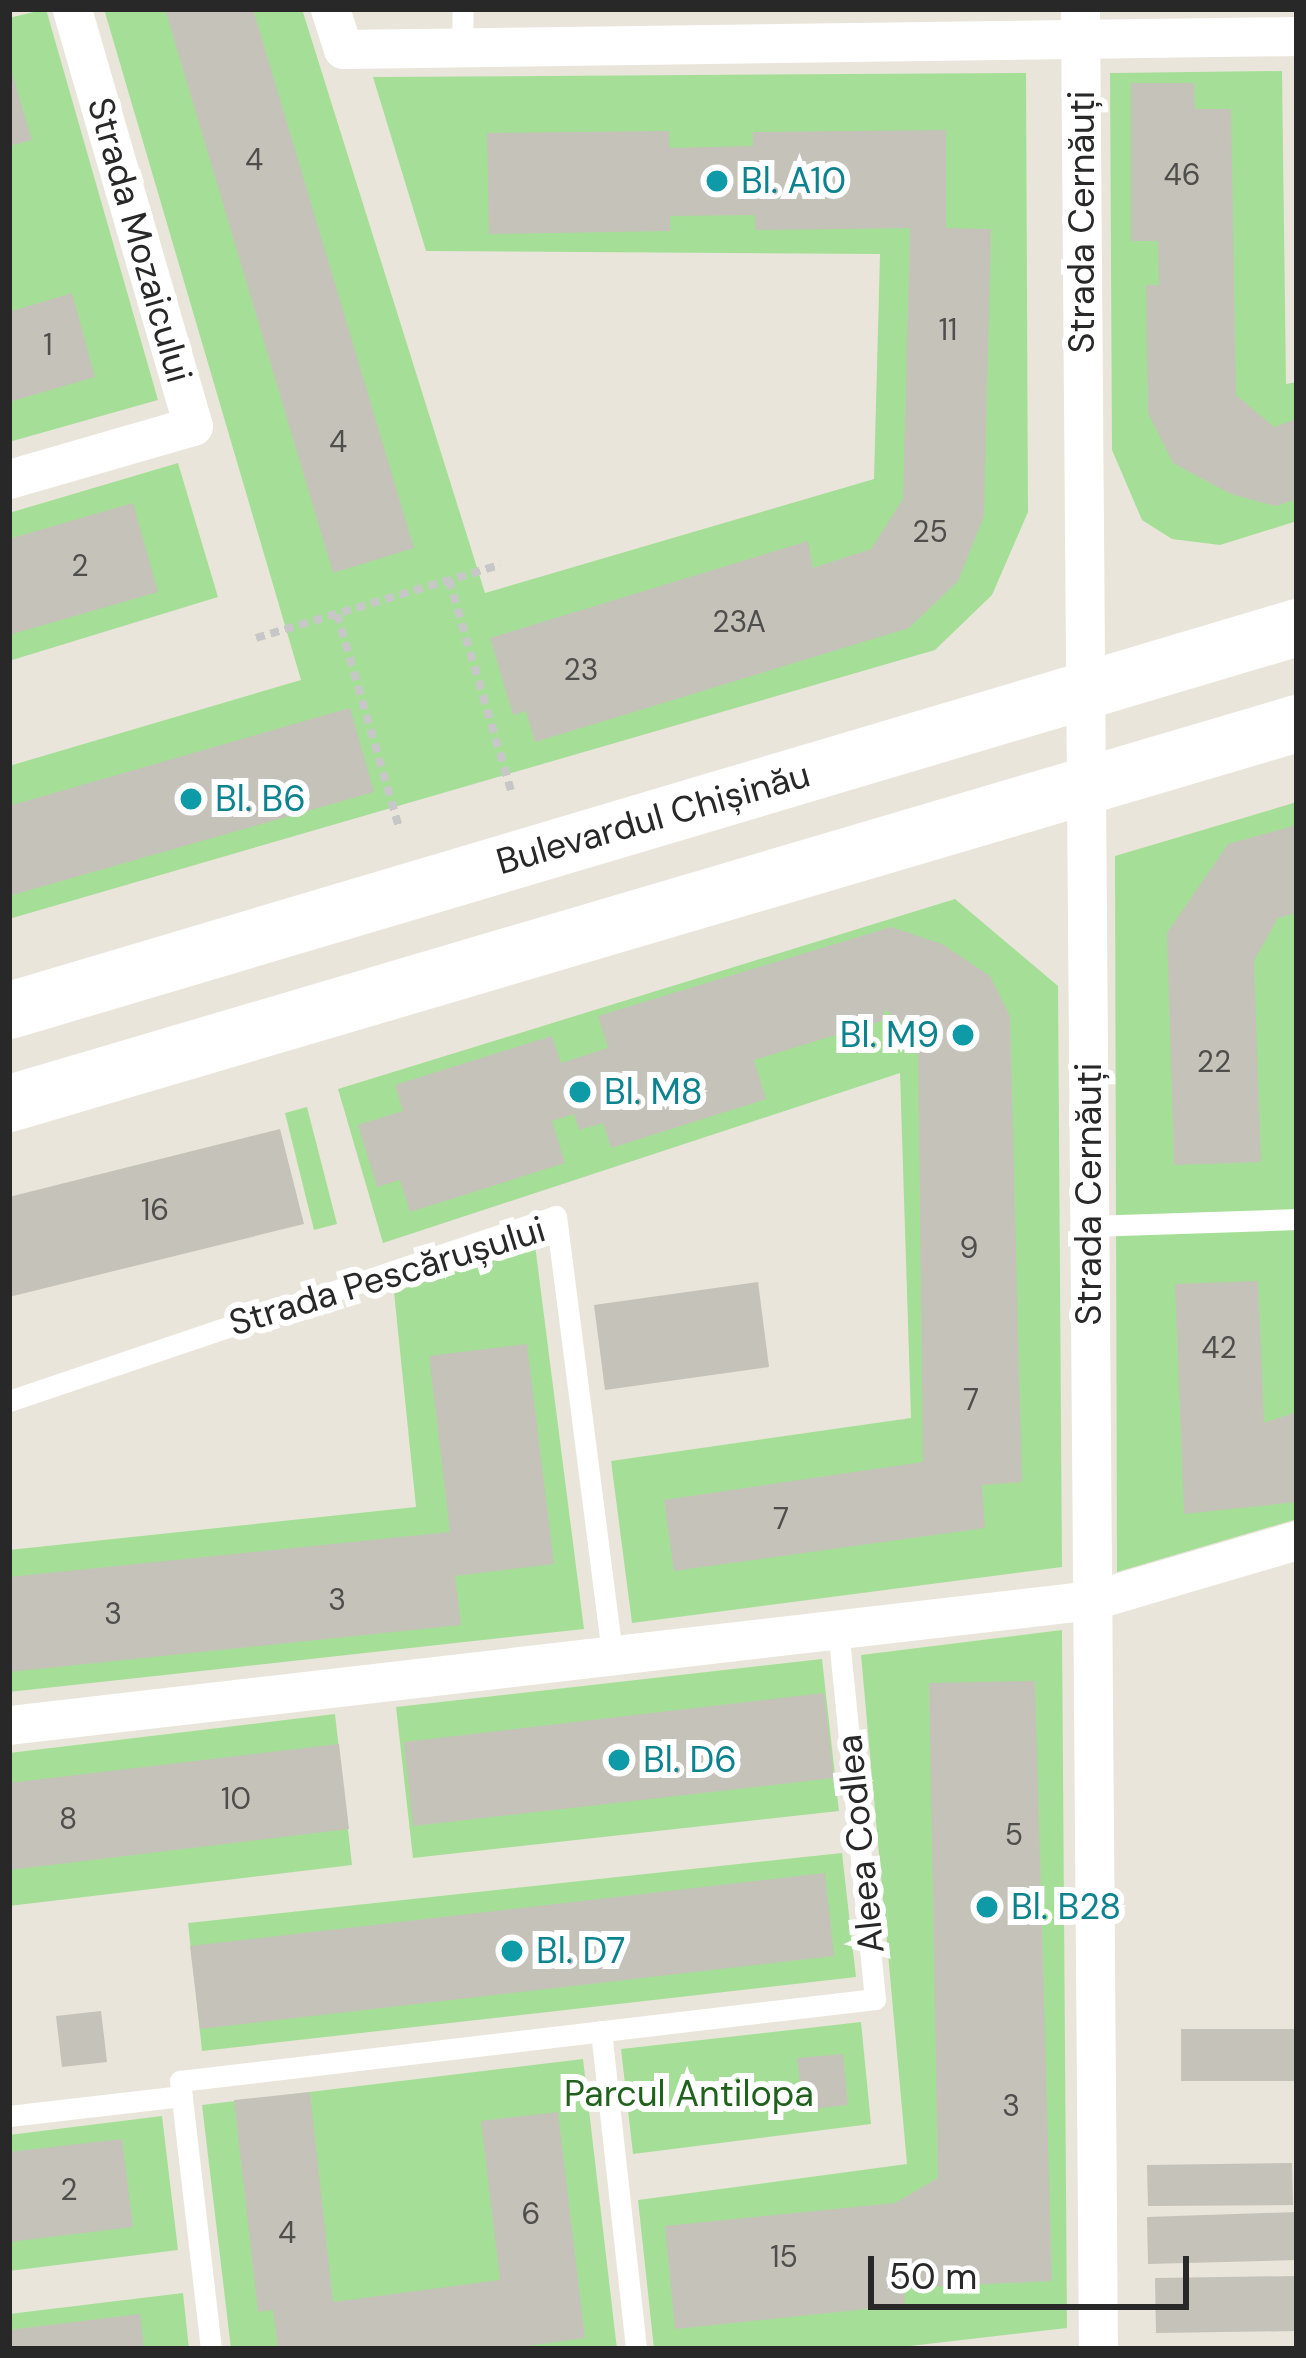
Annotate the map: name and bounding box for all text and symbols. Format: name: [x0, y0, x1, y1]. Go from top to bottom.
street label: Strada Cernăuți: [1060, 91, 1104, 353]
street label: Strada Mozaicului: [79, 93, 201, 387]
house number: 4: [245, 142, 263, 178]
house number: 46: [1163, 157, 1201, 193]
place label: Bl. A10: [741, 159, 846, 203]
marker: Bl. A10: [704, 168, 730, 194]
house number: 11: [939, 312, 957, 348]
house number: 1: [43, 327, 53, 363]
house number: 4: [329, 424, 347, 460]
house number: 25: [912, 514, 948, 550]
house number: 2: [71, 548, 89, 584]
house number: 23A: [712, 604, 766, 640]
house number: 23: [563, 652, 599, 688]
street label: Bulevardul Chișinău: [491, 753, 815, 883]
place label: Bl. B6: [215, 777, 306, 821]
marker: Bl. B6: [178, 786, 204, 812]
place label: Bl. M9: [840, 1013, 939, 1057]
marker: Bl. M9: [950, 1022, 976, 1048]
house number: 22: [1197, 1044, 1231, 1080]
street label: Strada Cernăuți: [1067, 1063, 1111, 1325]
place label: Bl. M8: [604, 1070, 703, 1114]
marker: Bl. M8: [567, 1079, 593, 1105]
house number: 16: [141, 1192, 169, 1228]
street label: Strada Pescărușului: [224, 1207, 550, 1345]
house number: 9: [960, 1230, 978, 1266]
house number: 42: [1201, 1330, 1237, 1366]
house number: 7: [963, 1382, 979, 1418]
house number: 7: [773, 1501, 789, 1537]
house number: 3: [328, 1582, 346, 1618]
house number: 3: [104, 1596, 122, 1632]
street label: Aleea Codlea: [827, 1732, 893, 1956]
place label: Bl. D6: [643, 1738, 737, 1782]
marker: Bl. D6: [606, 1747, 632, 1773]
house number: 10: [221, 1781, 251, 1817]
house number: 8: [59, 1801, 77, 1837]
house number: 5: [1005, 1817, 1023, 1853]
place label: Bl. B28: [1011, 1885, 1121, 1929]
marker: Bl. B28: [974, 1894, 1000, 1920]
place label: Bl. D7: [536, 1929, 625, 1973]
marker: Bl. D7: [499, 1938, 525, 1964]
park label: Parcul Antilopa: [564, 2072, 814, 2116]
house number: 3: [1002, 2088, 1020, 2124]
house number: 2: [60, 2172, 78, 2208]
house number: 6: [522, 2196, 540, 2232]
house number: 4: [278, 2215, 296, 2251]
scale bar: [874, 2232, 1195, 2306]
house number: 15: [770, 2239, 798, 2275]
text: 50 m: [889, 2253, 977, 2300]

